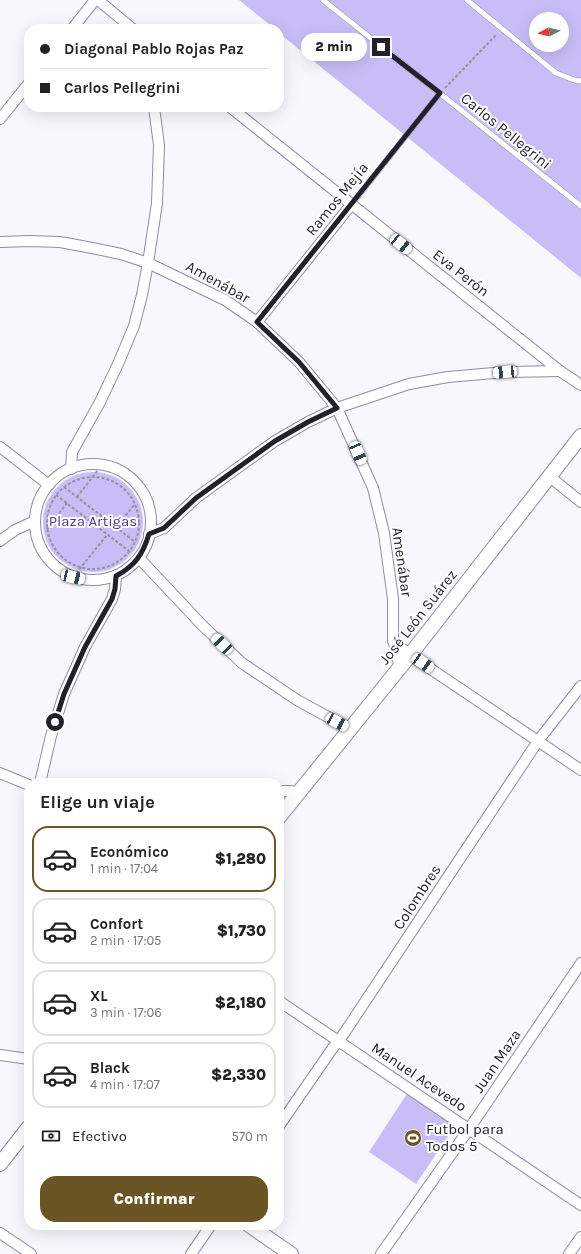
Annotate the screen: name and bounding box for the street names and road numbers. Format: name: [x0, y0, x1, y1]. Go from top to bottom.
street label: Carlos Pellegrini: [457, 89, 555, 173]
street label: Ramos Mejía: [302, 159, 372, 239]
street label: Eva Perón: [429, 245, 493, 301]
street label: Amenábar: [183, 257, 254, 307]
street label: Amenábar: [388, 526, 416, 599]
street label: José León Suárez: [375, 566, 461, 668]
street label: Colombres: [389, 861, 445, 933]
street label: Juan Maza: [469, 1026, 525, 1096]
street label: Manuel Acevedo: [368, 1039, 470, 1115]

